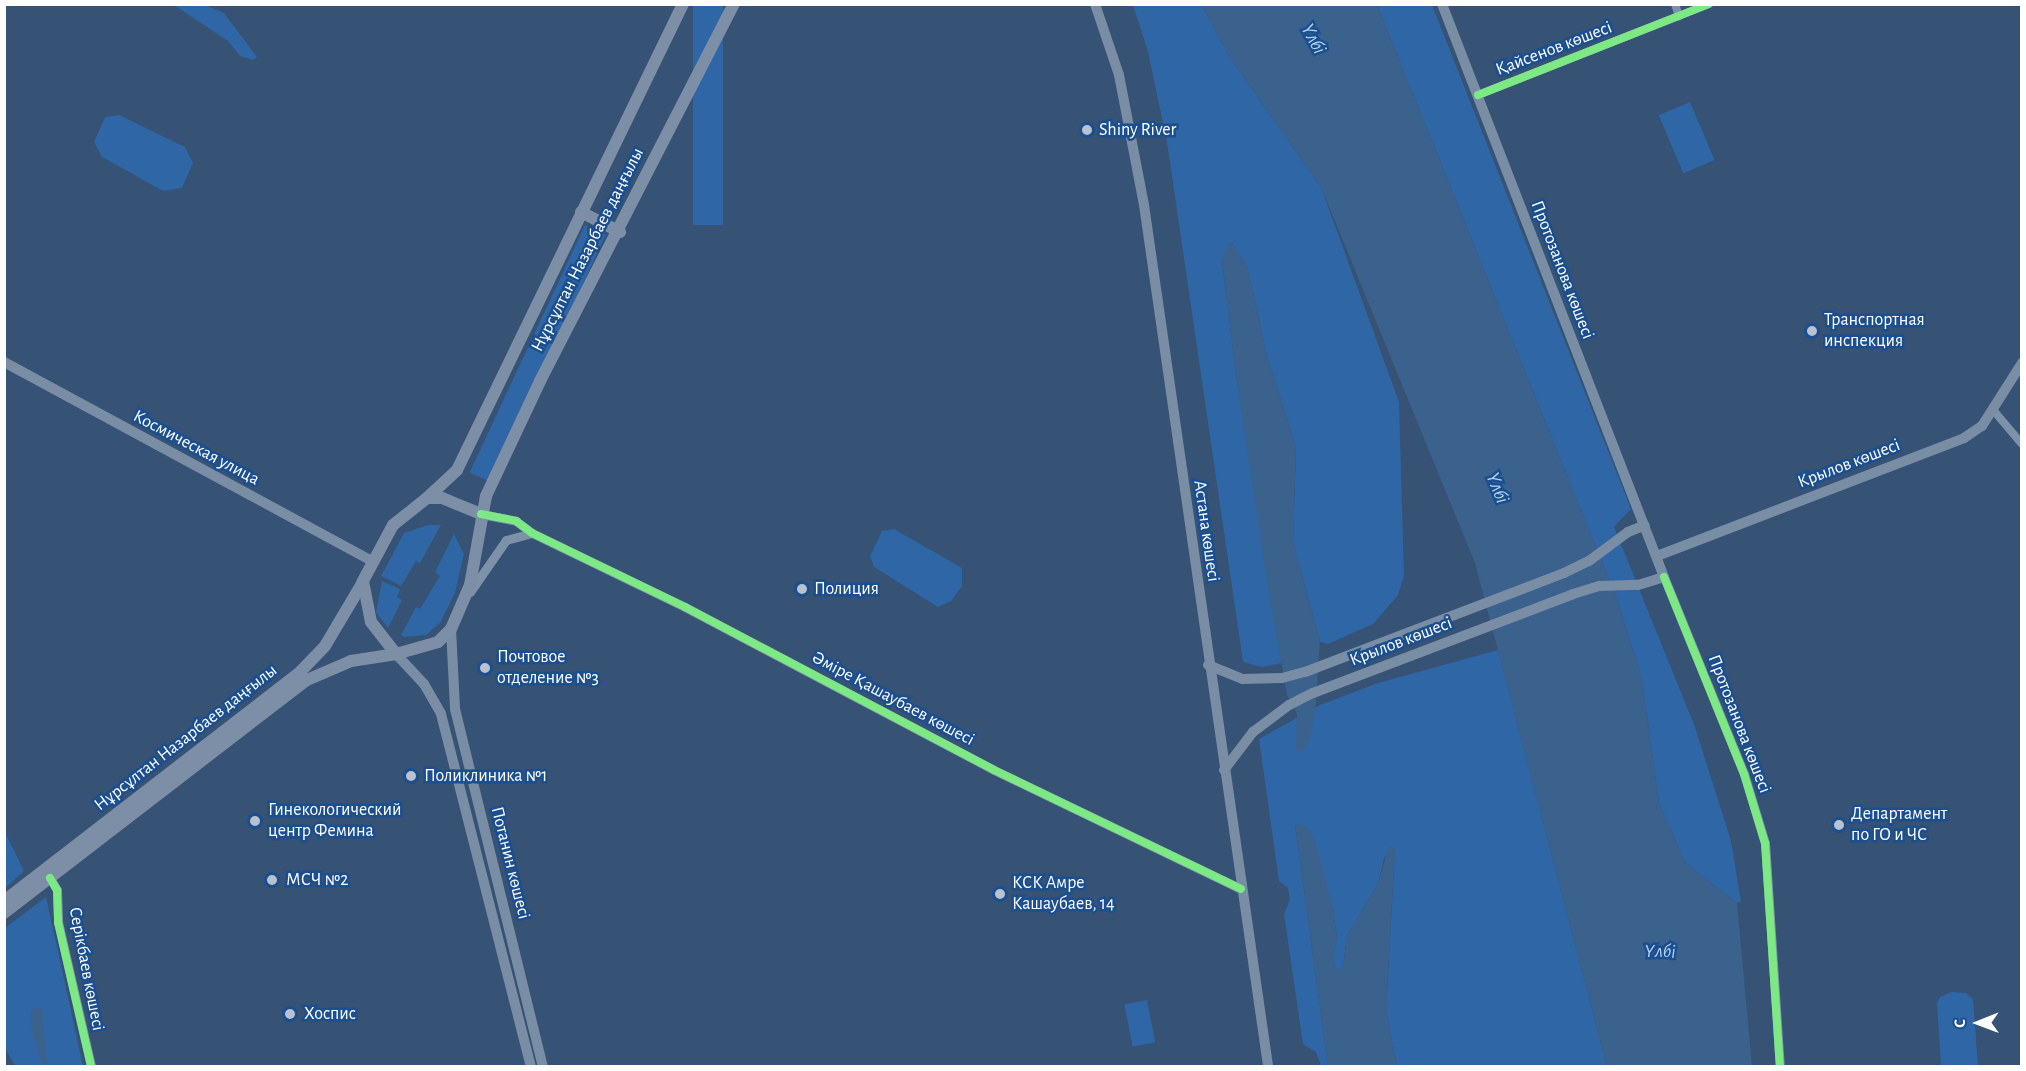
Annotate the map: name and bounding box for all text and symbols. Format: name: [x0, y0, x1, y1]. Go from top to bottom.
street label: Қайсенов көшесі: [1493, 17, 1615, 81]
water label: Үлбі: [1295, 20, 1331, 58]
place label: Shiny River: [1099, 119, 1176, 141]
marker: Shiny River: [1080, 123, 1094, 137]
street label: Нұрсұлтан Назарбаев даңғылы: [527, 144, 649, 356]
street label: Протозанова көшесі: [1526, 198, 1598, 342]
place label: Транспортная инспекция: [1824, 310, 1925, 352]
marker: Транспортная инспекция: [1805, 324, 1819, 338]
street label: Космическая улица: [129, 406, 263, 490]
street label: Крылов көшесі: [1795, 435, 1903, 493]
water label: Үлбі: [1480, 469, 1514, 507]
street label: Астана көшесі: [1188, 479, 1224, 583]
place label: Полиция: [814, 578, 879, 600]
marker: Полиция: [795, 582, 809, 596]
street label: Крылов көшесі: [1347, 613, 1455, 671]
place label: Почтовое отделение №3: [497, 647, 599, 690]
street label: Әміре Қашаубаев көшесі: [808, 647, 978, 751]
street label: Протозанова көшесі: [1703, 652, 1775, 796]
street label: Нұрсұлтан Назарбаев даңғылы: [90, 660, 282, 816]
marker: Почтовое отделение №3: [478, 661, 492, 675]
place label: Поликлиника №1: [424, 765, 547, 787]
marker: Поликлиника №1: [402, 767, 420, 785]
place label: Гинекологический центр Фемина: [268, 800, 401, 842]
street label: Потанин көшесі: [486, 804, 534, 922]
place label: Департамент по ГО и ЧС: [1851, 804, 1947, 846]
marker: Гинекологический центр Фемина: [246, 812, 264, 830]
marker: Департамент по ГО и ЧС: [1832, 818, 1846, 832]
place label: МСЧ №2: [286, 869, 348, 891]
marker: МСЧ №2: [263, 871, 281, 889]
place label: КСК Амре Кашаубаев, 14: [1012, 873, 1115, 916]
marker: КСК Амре Кашаубаев, 14: [993, 887, 1007, 901]
street label: Серікбаев көшесі: [63, 905, 109, 1033]
water label: Үлбі: [1644, 939, 1676, 963]
north arrow: [1948, 993, 2008, 1053]
place label: Хоспис: [304, 1003, 356, 1025]
marker: Хоспис: [281, 1005, 299, 1023]
text: С: [1952, 1019, 1968, 1028]

